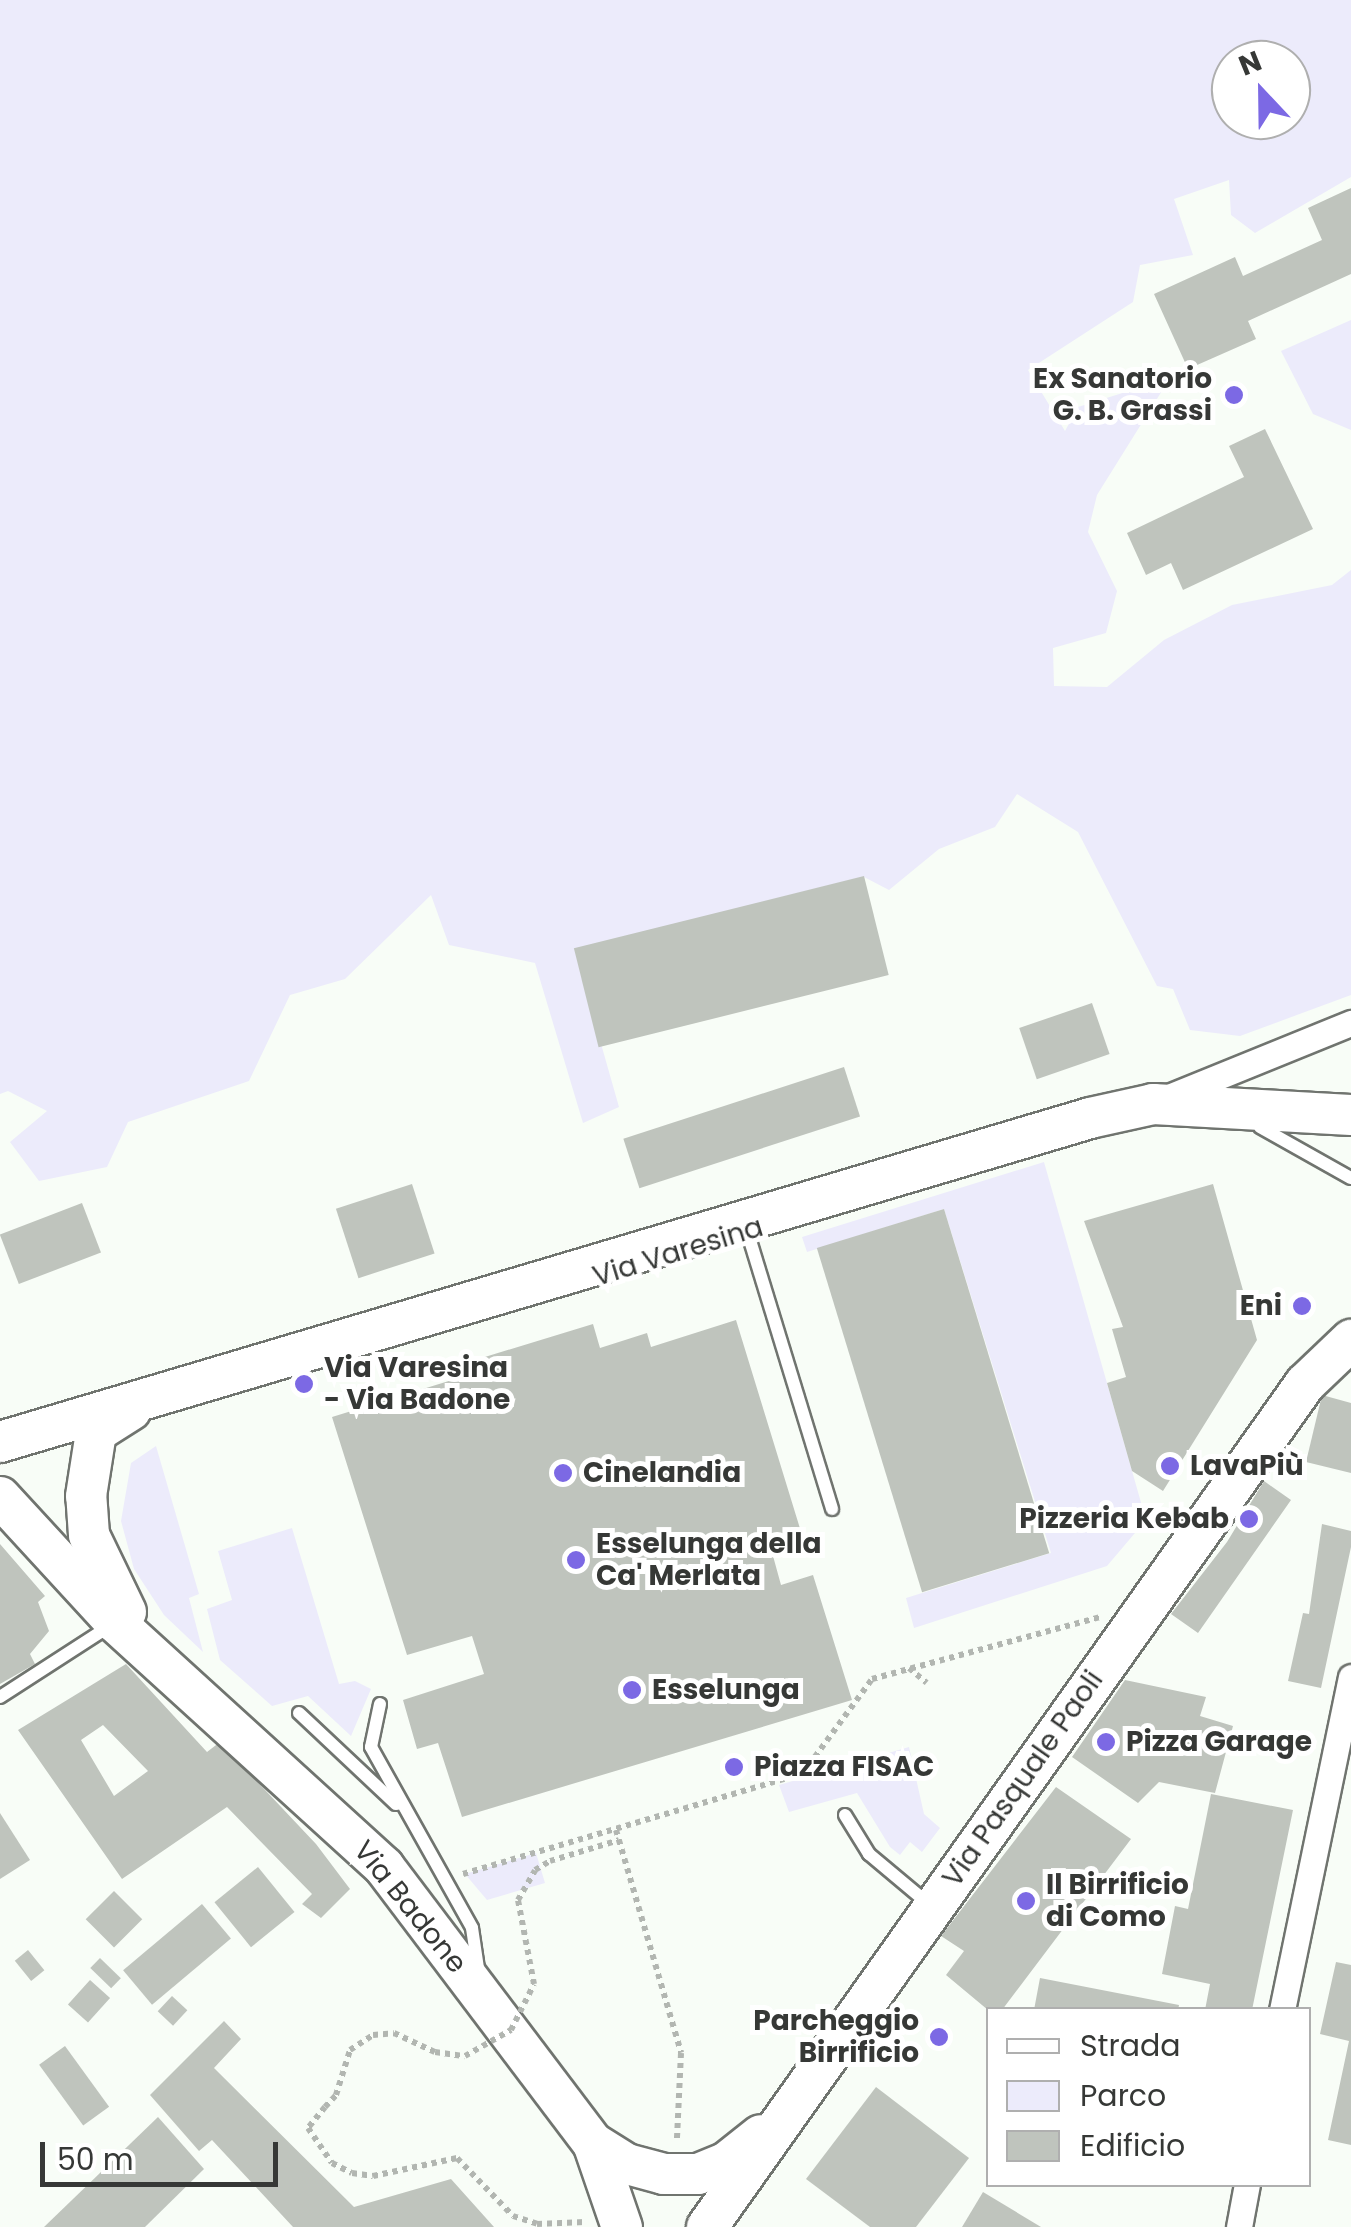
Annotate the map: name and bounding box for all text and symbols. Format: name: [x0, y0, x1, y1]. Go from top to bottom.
north arrow: [1211, 40, 1311, 140]
text: N: [1233, 42, 1267, 86]
place label: Ex Sanatorio G. B. Grassi: [1033, 362, 1212, 428]
marker: Ex Sanatorio G. B. Grassi: [1221, 382, 1247, 408]
street label: Via Varesina: [589, 1210, 767, 1294]
place label: Eni: [1240, 1289, 1282, 1323]
marker: Eni: [1291, 1295, 1313, 1317]
place label: Via Varesina - Via Badone: [324, 1351, 510, 1417]
marker: Via Varesina - Via Badone: [293, 1373, 315, 1395]
place label: LavaPiù: [1190, 1449, 1304, 1483]
marker: LavaPiù: [1159, 1455, 1181, 1477]
place label: Cinelandia: [583, 1456, 741, 1490]
marker: Cinelandia: [552, 1462, 574, 1484]
place label: Pizzeria Kebab: [1019, 1502, 1229, 1536]
marker: Pizzeria Kebab: [1238, 1508, 1260, 1530]
place label: Esselunga della Ca' Merlata: [596, 1527, 821, 1593]
marker: Esselunga della Ca' Merlata: [565, 1549, 587, 1571]
street label: Via Pasquale Paoli: [936, 1664, 1110, 1894]
place label: Esselunga: [652, 1673, 800, 1707]
marker: Esselunga: [621, 1679, 643, 1701]
place label: Pizza Garage: [1126, 1725, 1312, 1759]
marker: Pizza Garage: [1095, 1731, 1117, 1753]
place label: Piazza FISAC: [754, 1750, 934, 1784]
marker: Piazza FISAC: [723, 1756, 745, 1778]
street label: Via Badone: [346, 1834, 474, 1980]
place label: Il Birrificio di Como: [1046, 1868, 1189, 1934]
marker: Il Birrificio di Como: [1015, 1890, 1037, 1912]
place label: Parcheggio Birrificio: [753, 2004, 919, 2070]
legend: [986, 2007, 1311, 2187]
text: Strada: [1080, 2024, 1181, 2067]
marker: Parcheggio Birrificio: [928, 2026, 950, 2048]
text: Parco: [1080, 2074, 1166, 2117]
scale bar: [45, 2122, 282, 2184]
text: Edificio: [1080, 2124, 1185, 2167]
text: 50 m: [57, 2138, 134, 2181]

